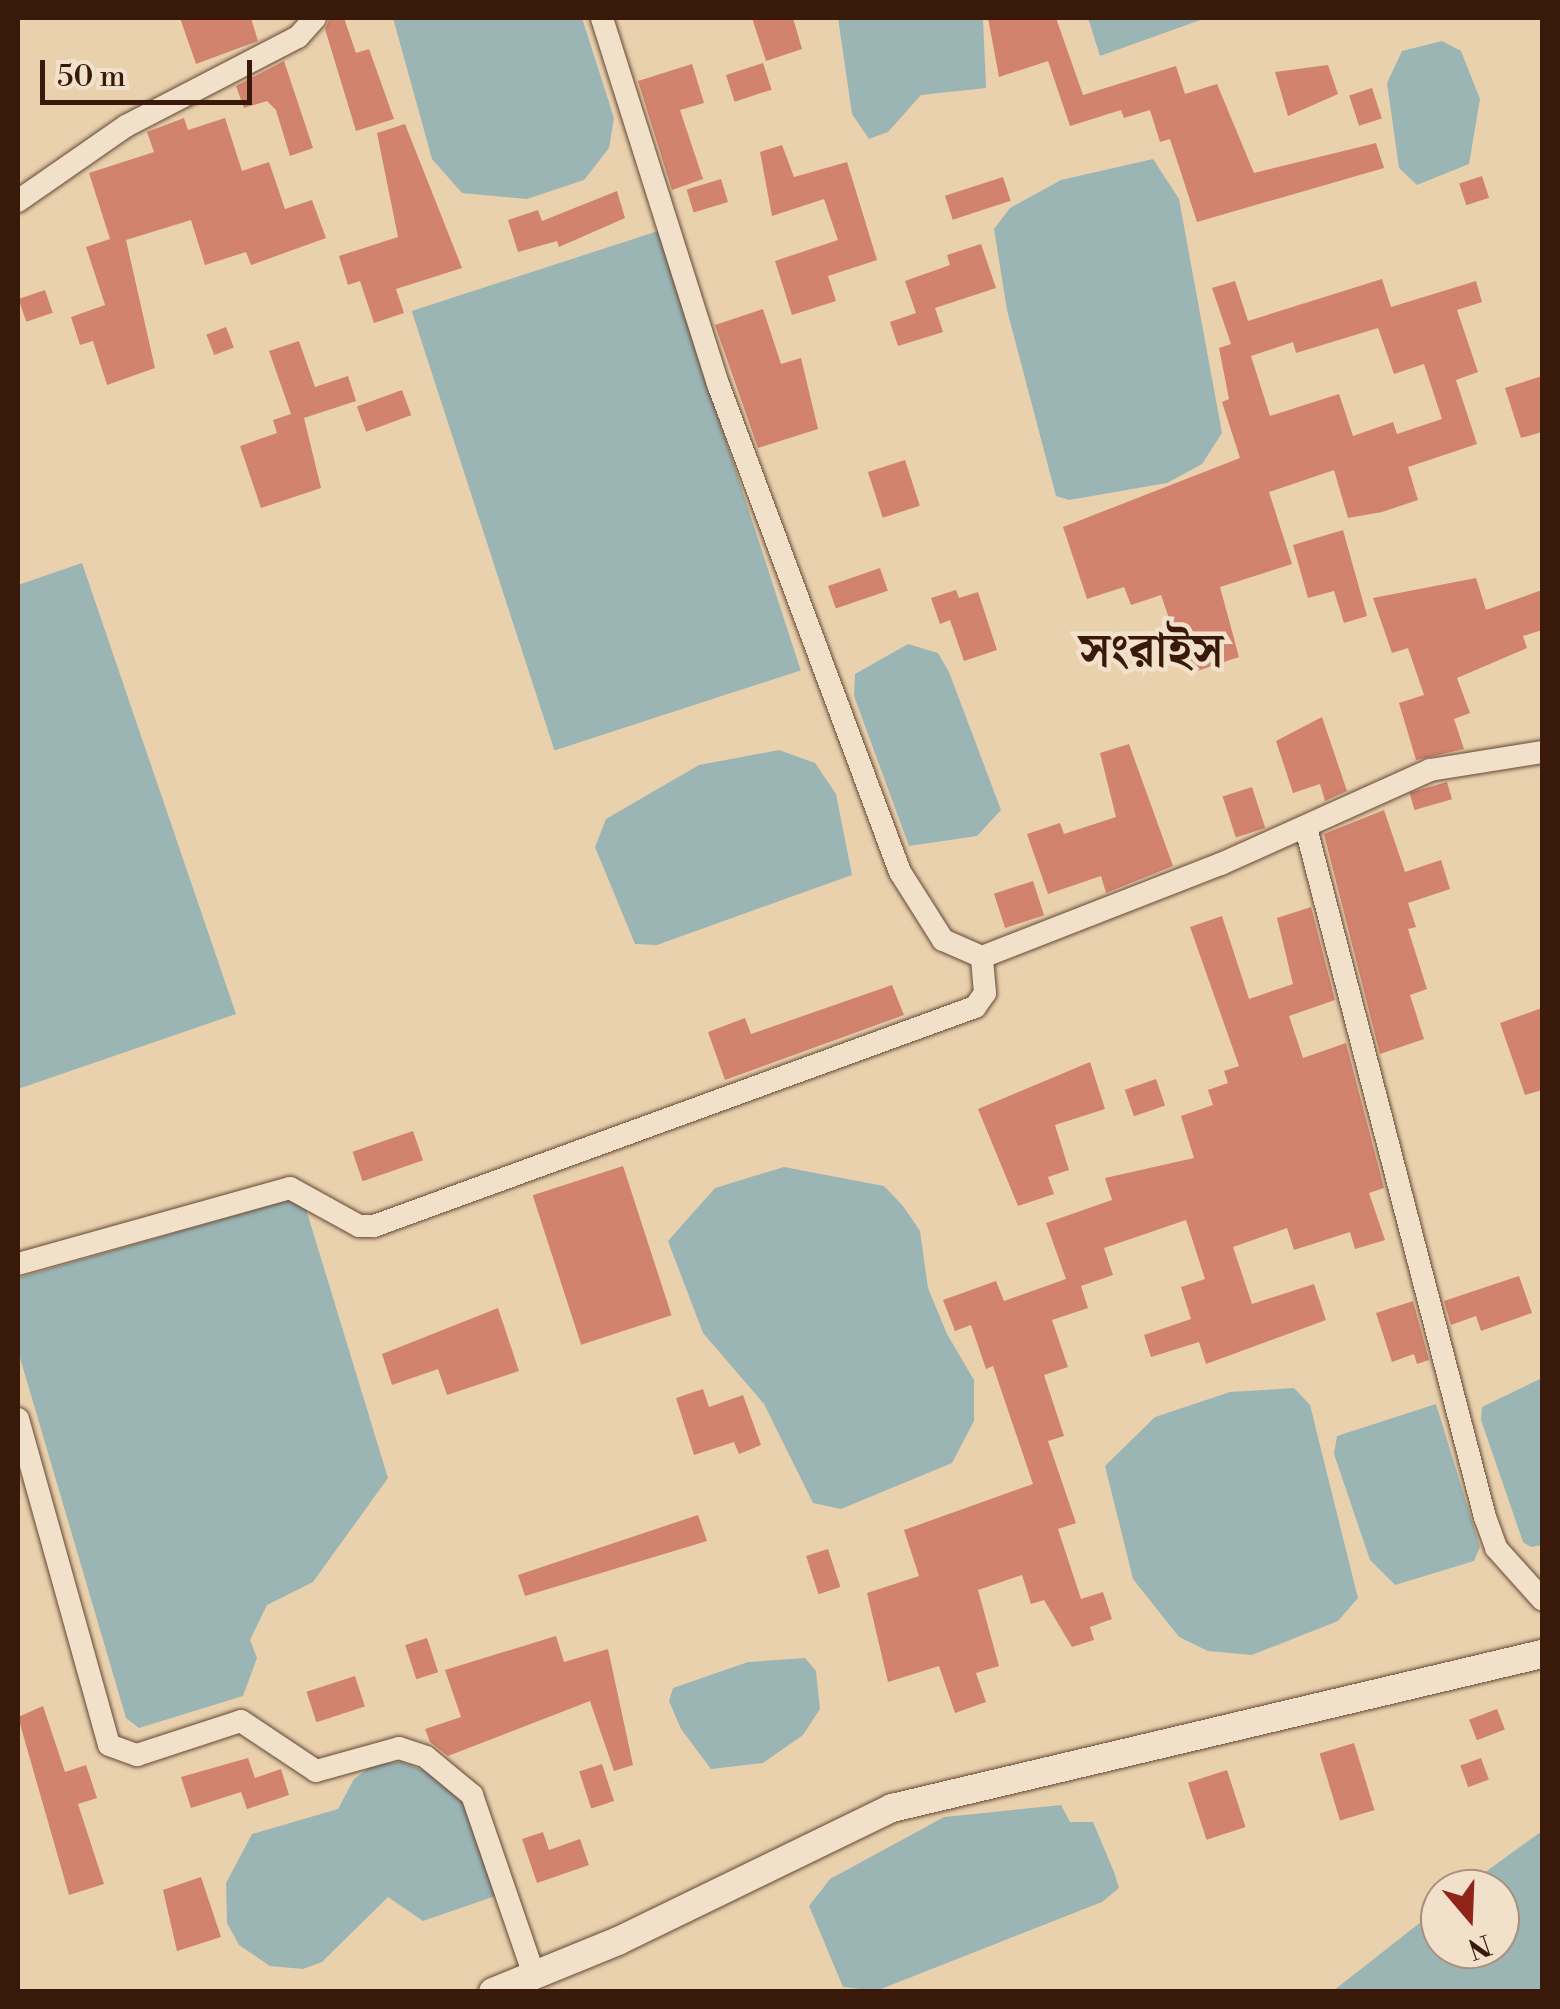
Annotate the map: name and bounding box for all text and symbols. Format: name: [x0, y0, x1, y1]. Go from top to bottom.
scale bar: [45, 40, 258, 102]
text: 50 m: [57, 58, 126, 96]
district label: সংরাইস: [1079, 624, 1223, 682]
north arrow: [1420, 1869, 1520, 1969]
text: N: [1463, 1926, 1495, 1966]

